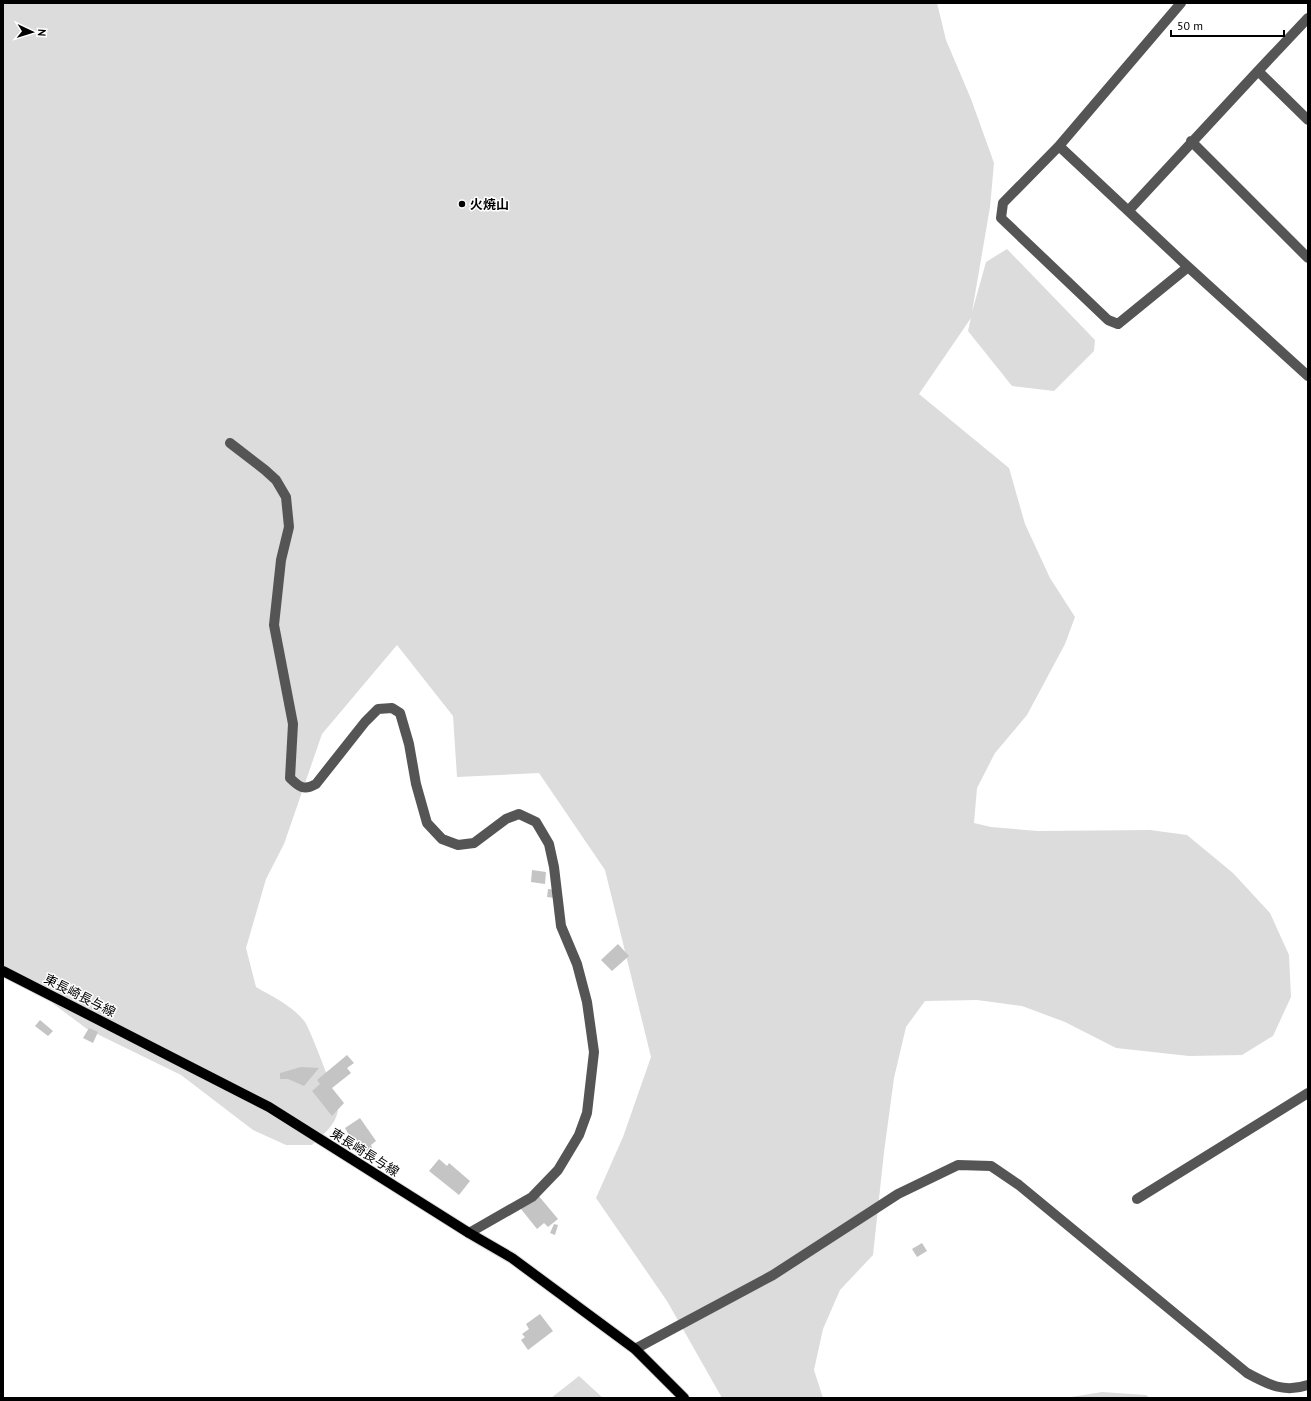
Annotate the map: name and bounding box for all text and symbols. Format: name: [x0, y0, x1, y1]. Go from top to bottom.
north arrow: [12, 12, 52, 52]
scale bar: [1171, 12, 1284, 38]
text: 50 m: [1177, 18, 1203, 33]
text: N: [35, 29, 49, 37]
place label: 火焼山: [470, 196, 509, 213]
marker: 火焼山: [457, 199, 467, 209]
street label: 東長崎長与線: [41, 970, 118, 1021]
street label: 東長崎長与線: [327, 1125, 402, 1180]

